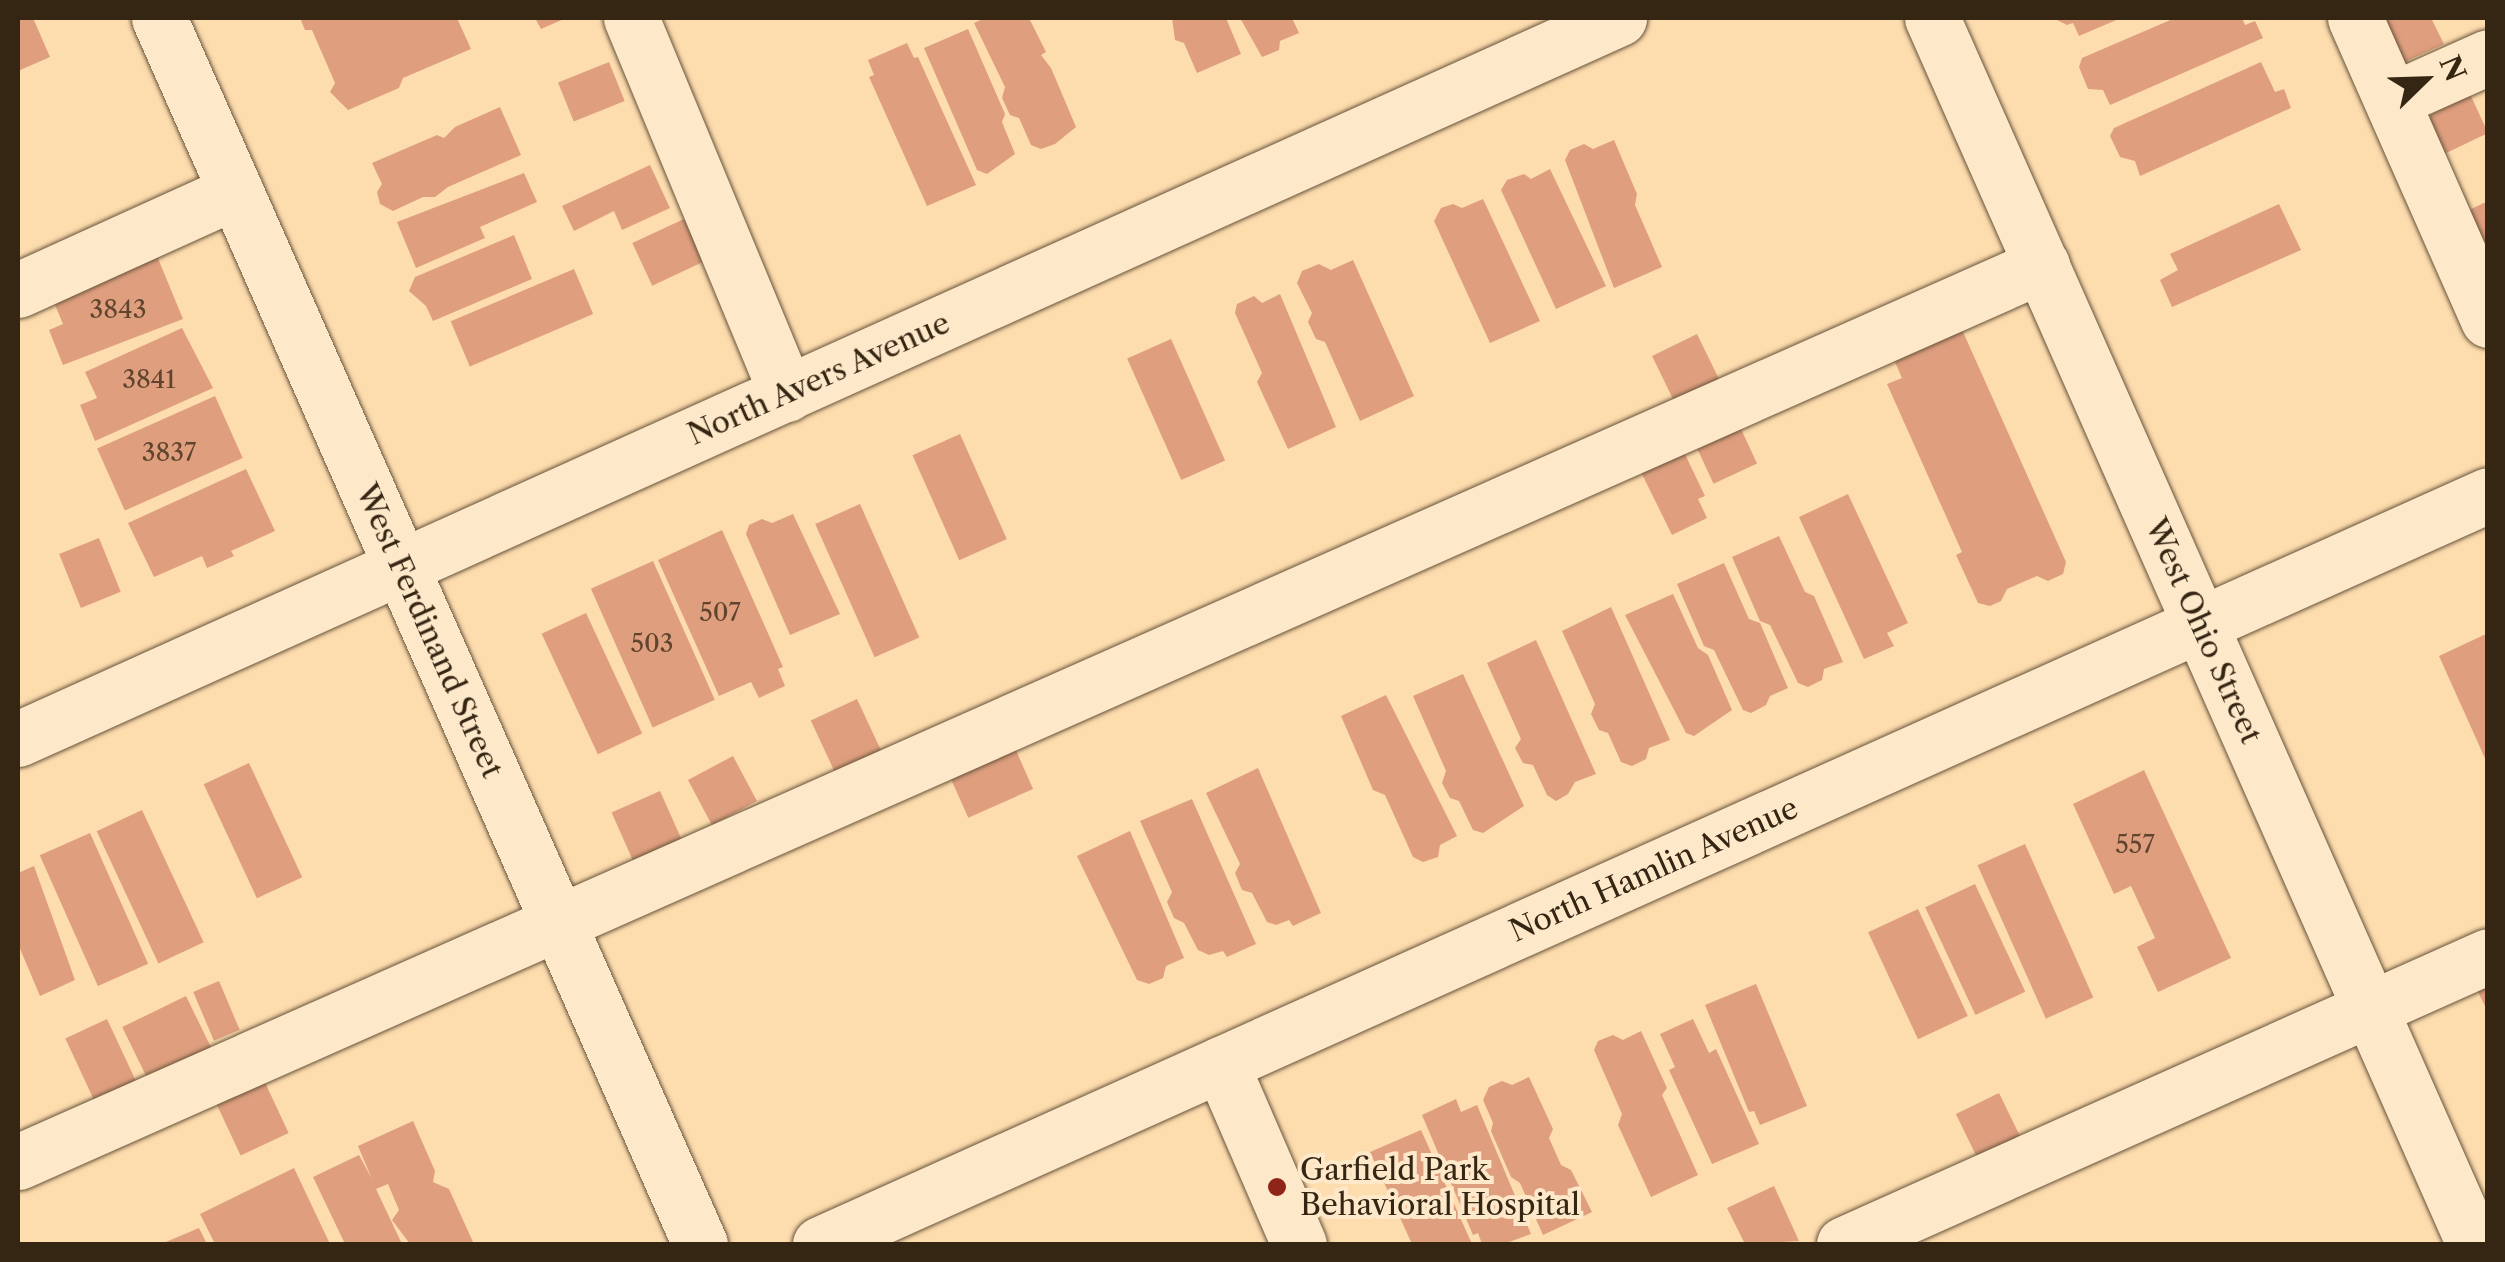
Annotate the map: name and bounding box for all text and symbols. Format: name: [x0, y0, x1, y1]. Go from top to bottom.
north arrow: [2375, 30, 2475, 130]
text: N: [2432, 50, 2473, 86]
house number: 3843: [90, 295, 146, 325]
street label: North Avers Avenue: [681, 305, 957, 453]
house number: 3841: [122, 365, 176, 395]
house number: 3837: [142, 438, 196, 468]
street label: West Ferdinand Street: [348, 478, 510, 784]
street label: West Ohio Street: [2137, 513, 2269, 749]
house number: 507: [699, 598, 741, 628]
house number: 503: [630, 629, 674, 659]
street label: North Hamlin Avenue: [1504, 790, 1804, 950]
house number: 557: [2115, 830, 2155, 860]
place label: Garfield Park Behavioral Hospital: [1300, 1152, 1580, 1222]
marker: Garfield Park Behavioral Hospital: [1264, 1174, 1290, 1200]

